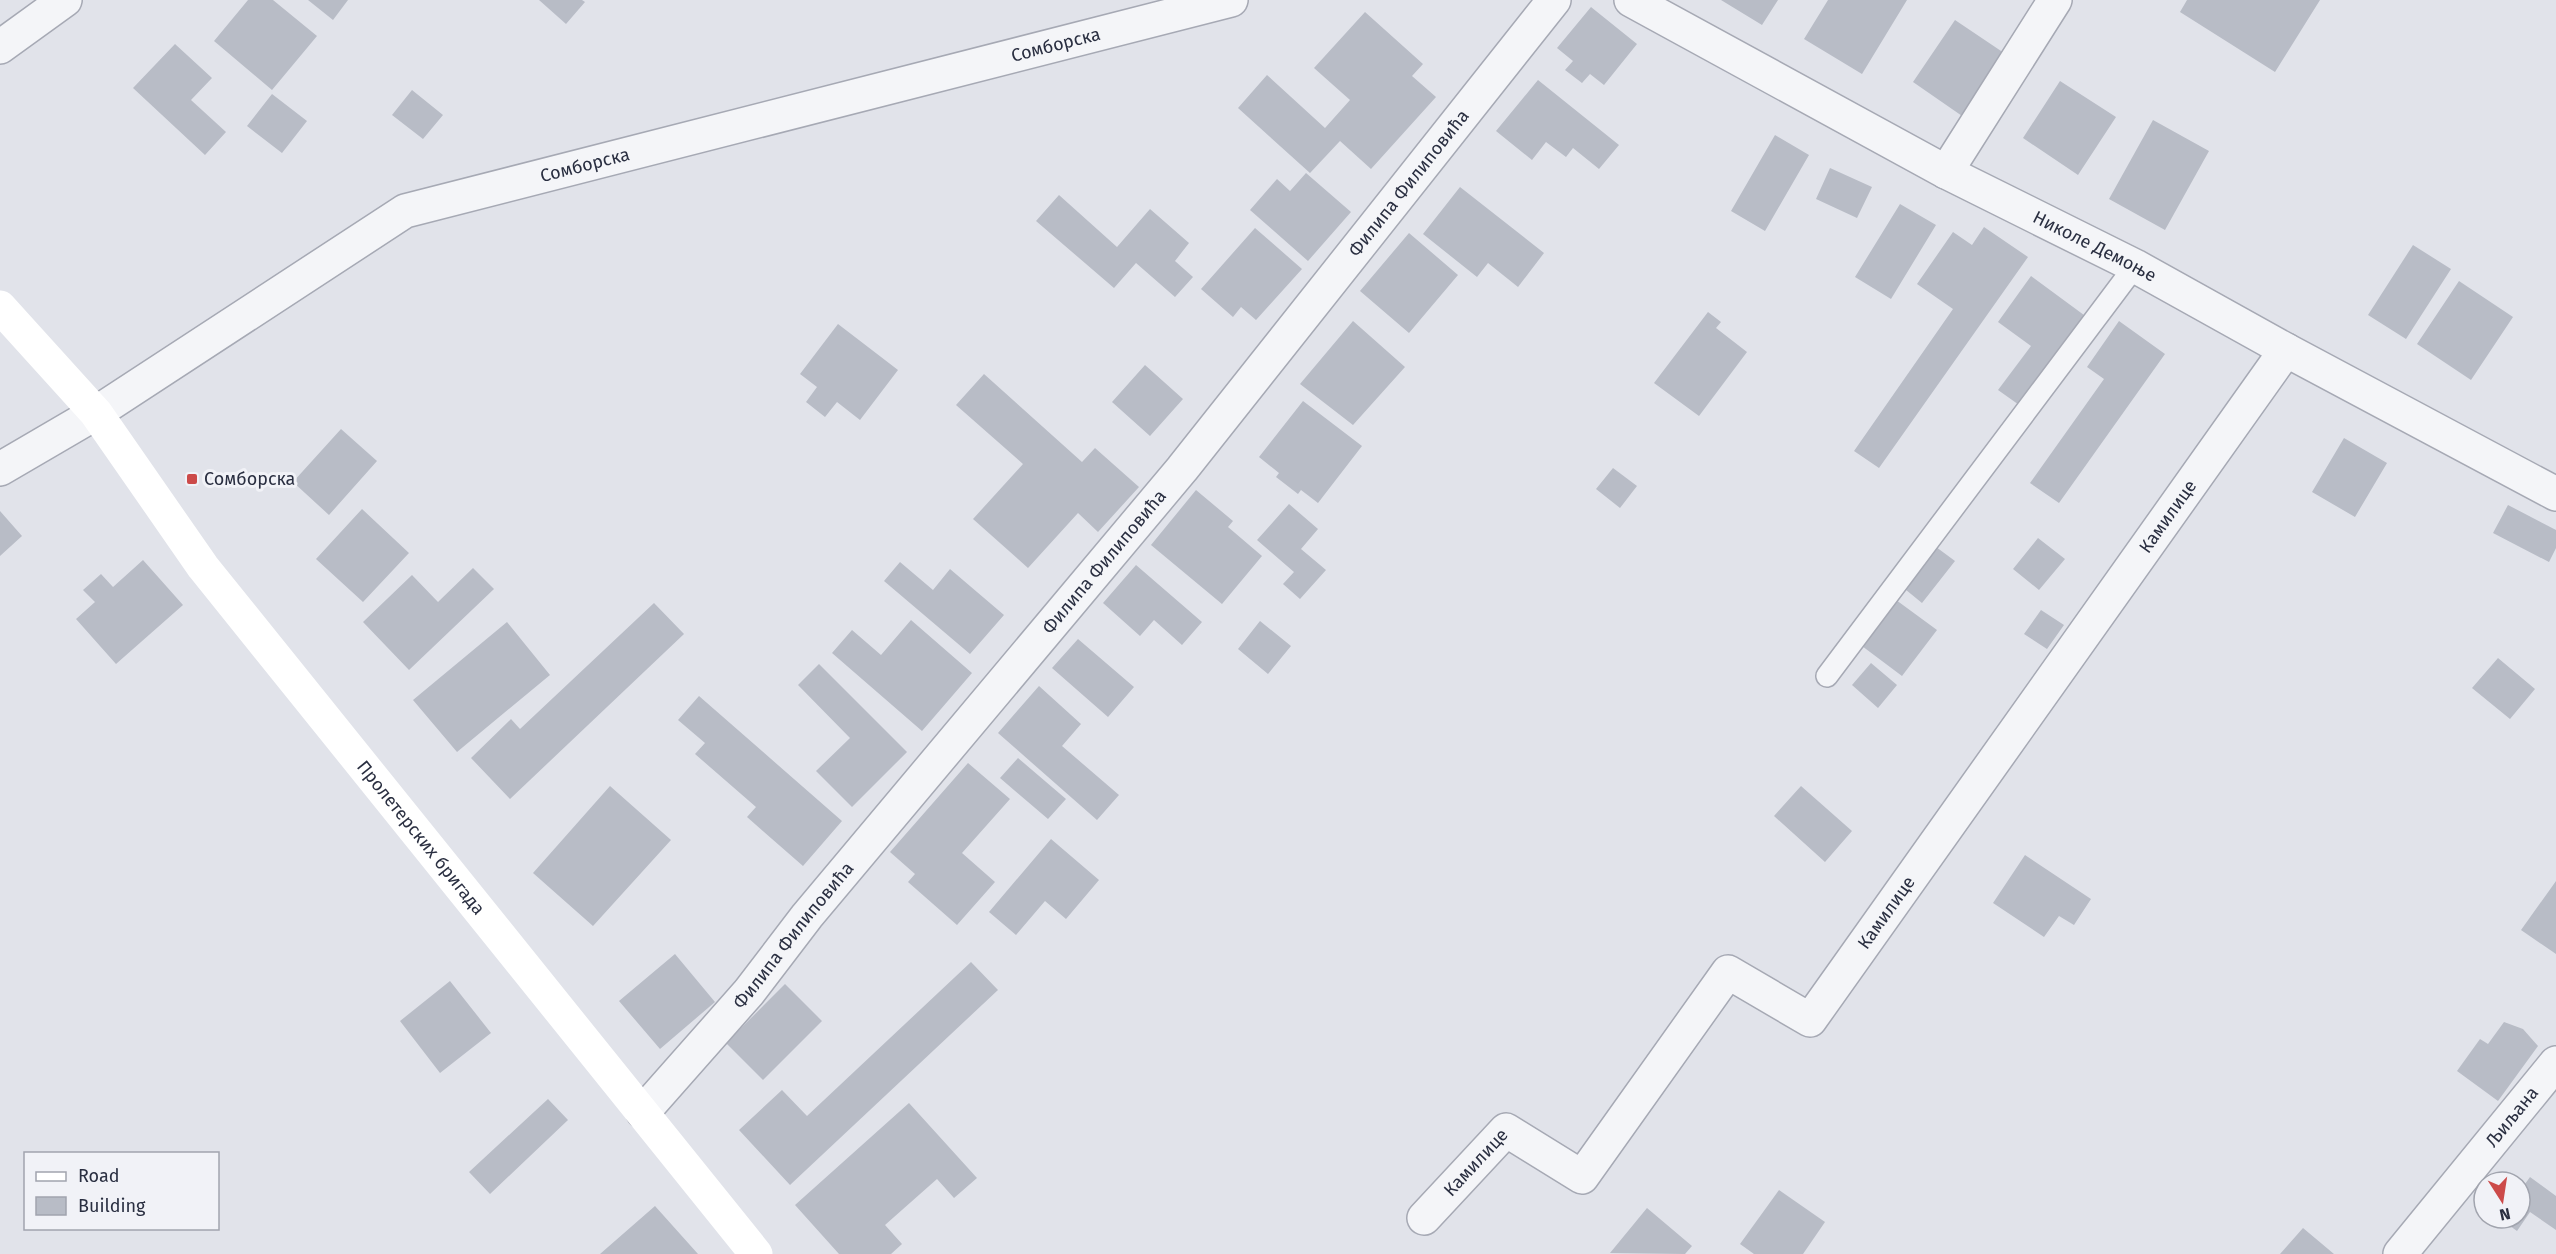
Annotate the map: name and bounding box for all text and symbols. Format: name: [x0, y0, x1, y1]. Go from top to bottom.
street label: Сомборска: [1009, 23, 1103, 67]
street label: Филипа Филиповића: [1344, 105, 1474, 261]
street label: Сомборска: [538, 143, 632, 187]
street label: Николе Демоње: [2029, 206, 2160, 287]
place label: Сомборска: [204, 468, 295, 490]
marker: Сомборска: [185, 472, 199, 486]
street label: Камилице: [2134, 476, 2201, 557]
street label: Филипа Филиповића: [1037, 485, 1171, 638]
street label: Пролетерских бригада: [352, 756, 490, 919]
street label: Филипа Филиповића: [728, 858, 858, 1013]
street label: Камилице: [1853, 872, 1920, 953]
street label: Љиљана: [2481, 1082, 2543, 1152]
street label: Камилице: [1439, 1124, 1513, 1201]
legend: [24, 1152, 219, 1230]
text: Road: [78, 1165, 120, 1187]
north arrow: [2472, 1170, 2532, 1230]
text: Building: [78, 1195, 146, 1217]
text: N: [2498, 1204, 2512, 1225]

